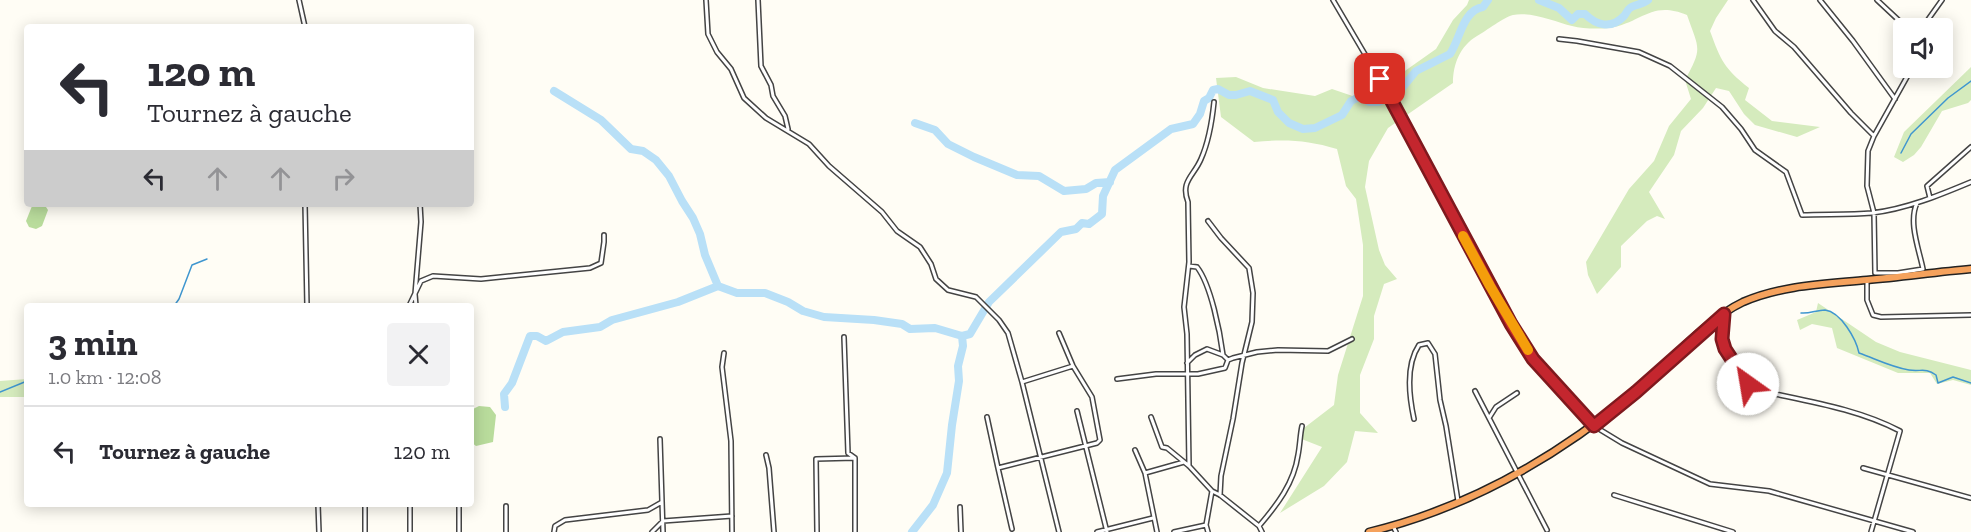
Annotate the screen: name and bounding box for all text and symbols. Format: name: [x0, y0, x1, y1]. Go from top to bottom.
map controls: [1893, 18, 1953, 78]
button: sound: [1893, 18, 1953, 78]
text: 120 m: [147, 46, 255, 97]
icon: left: [48, 48, 126, 126]
pin: [1354, 53, 1405, 104]
icon: arrive: [1363, 62, 1396, 95]
text: Tournez à gauche: [147, 97, 352, 129]
icon: left: [138, 162, 171, 195]
icon: ahead: [201, 162, 234, 195]
icon: ahead: [264, 162, 297, 195]
icon: right: [327, 162, 360, 195]
text: 3 min: [48, 321, 138, 364]
button: close: [387, 323, 450, 386]
position arrow: [1716, 352, 1780, 416]
text: 1.0 km · 12:08: [48, 365, 162, 389]
icon: left: [48, 435, 81, 468]
text: Tournez à gauche: [99, 438, 270, 465]
text: 120 m: [394, 438, 450, 465]

